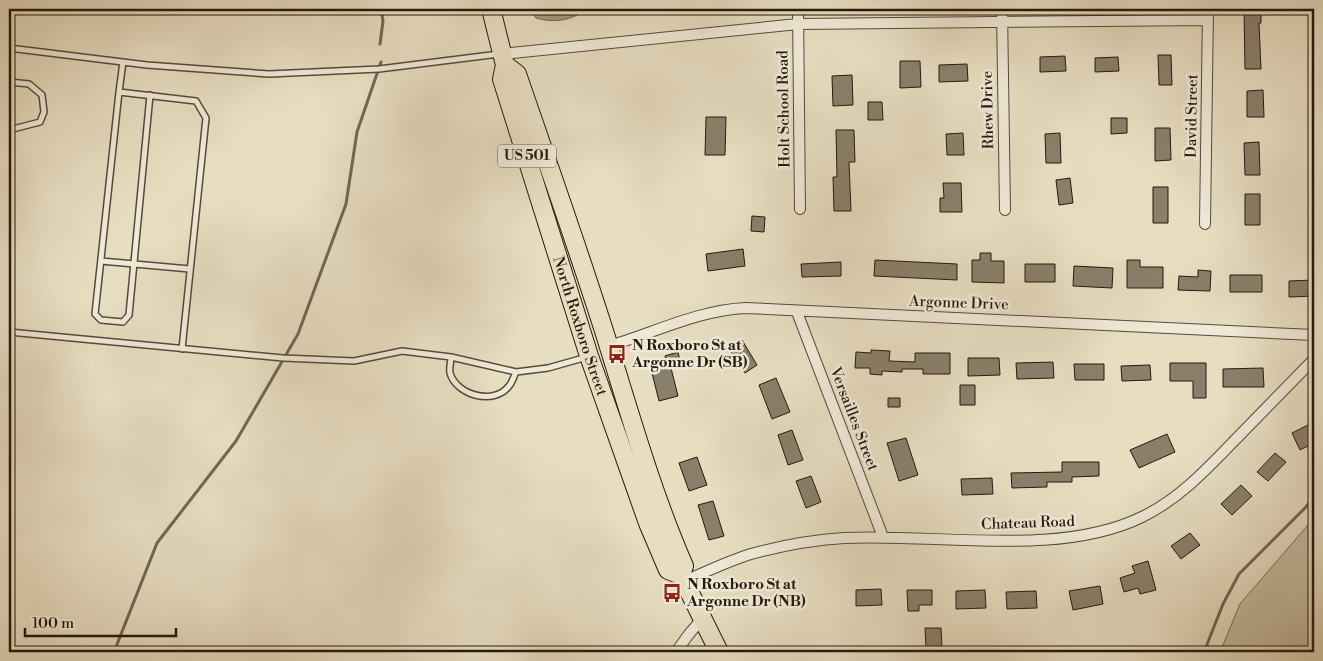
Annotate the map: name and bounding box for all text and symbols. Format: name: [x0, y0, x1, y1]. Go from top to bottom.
street label: Holt School Road: [773, 50, 795, 168]
street label: Rhew Drive: [978, 71, 998, 149]
street label: David Street: [1182, 73, 1202, 158]
road number: US 501: [498, 144, 556, 168]
street label: North Roxboro Street: [549, 254, 612, 399]
street label: Argonne Drive: [908, 292, 1009, 314]
place label: N Roxboro St at Argonne Dr (SB): [631, 336, 748, 372]
bus stop icon: N Roxboro St at Argonne Dr (SB): [606, 343, 628, 365]
street label: Versailles Street: [825, 364, 883, 474]
street label: Chateau Road: [981, 512, 1076, 534]
place label: N Roxboro St at Argonne Dr (NB): [686, 575, 806, 611]
bus stop icon: N Roxboro St at Argonne Dr (NB): [661, 582, 683, 604]
scale bar: [25, 606, 176, 638]
text: 100 m: [32, 614, 74, 633]

